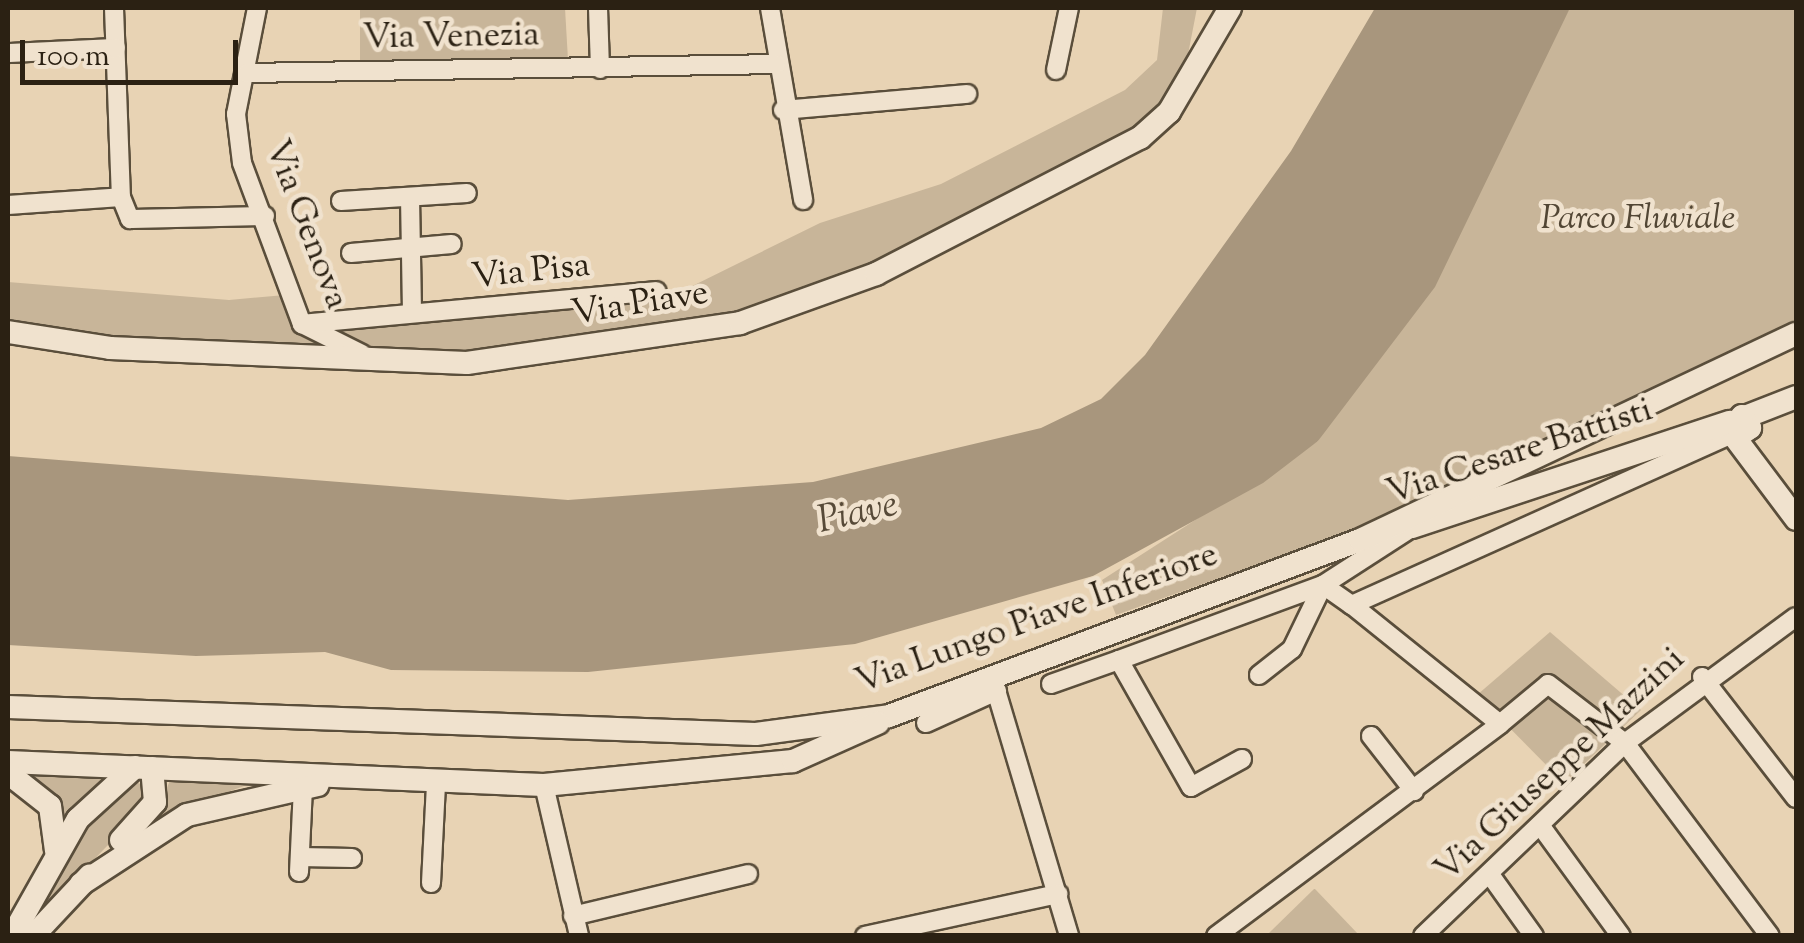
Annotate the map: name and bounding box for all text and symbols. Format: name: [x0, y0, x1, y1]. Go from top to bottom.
street label: Via Venezia: [362, 15, 540, 61]
scale bar: [25, 20, 242, 82]
text: 100 m: [37, 36, 110, 79]
street label: Via Genova: [254, 135, 356, 315]
park label: Parco Fluviale: [1541, 199, 1735, 241]
street label: Via Pisa: [470, 246, 592, 300]
street label: Via Piave: [568, 273, 712, 337]
street label: Via Cesare Battisti: [1382, 390, 1658, 516]
water label: Piave: [814, 484, 902, 546]
street label: Via Lungo Piave Inferiore: [850, 535, 1224, 705]
street label: Via Giuseppe Mazzini: [1428, 640, 1694, 892]

